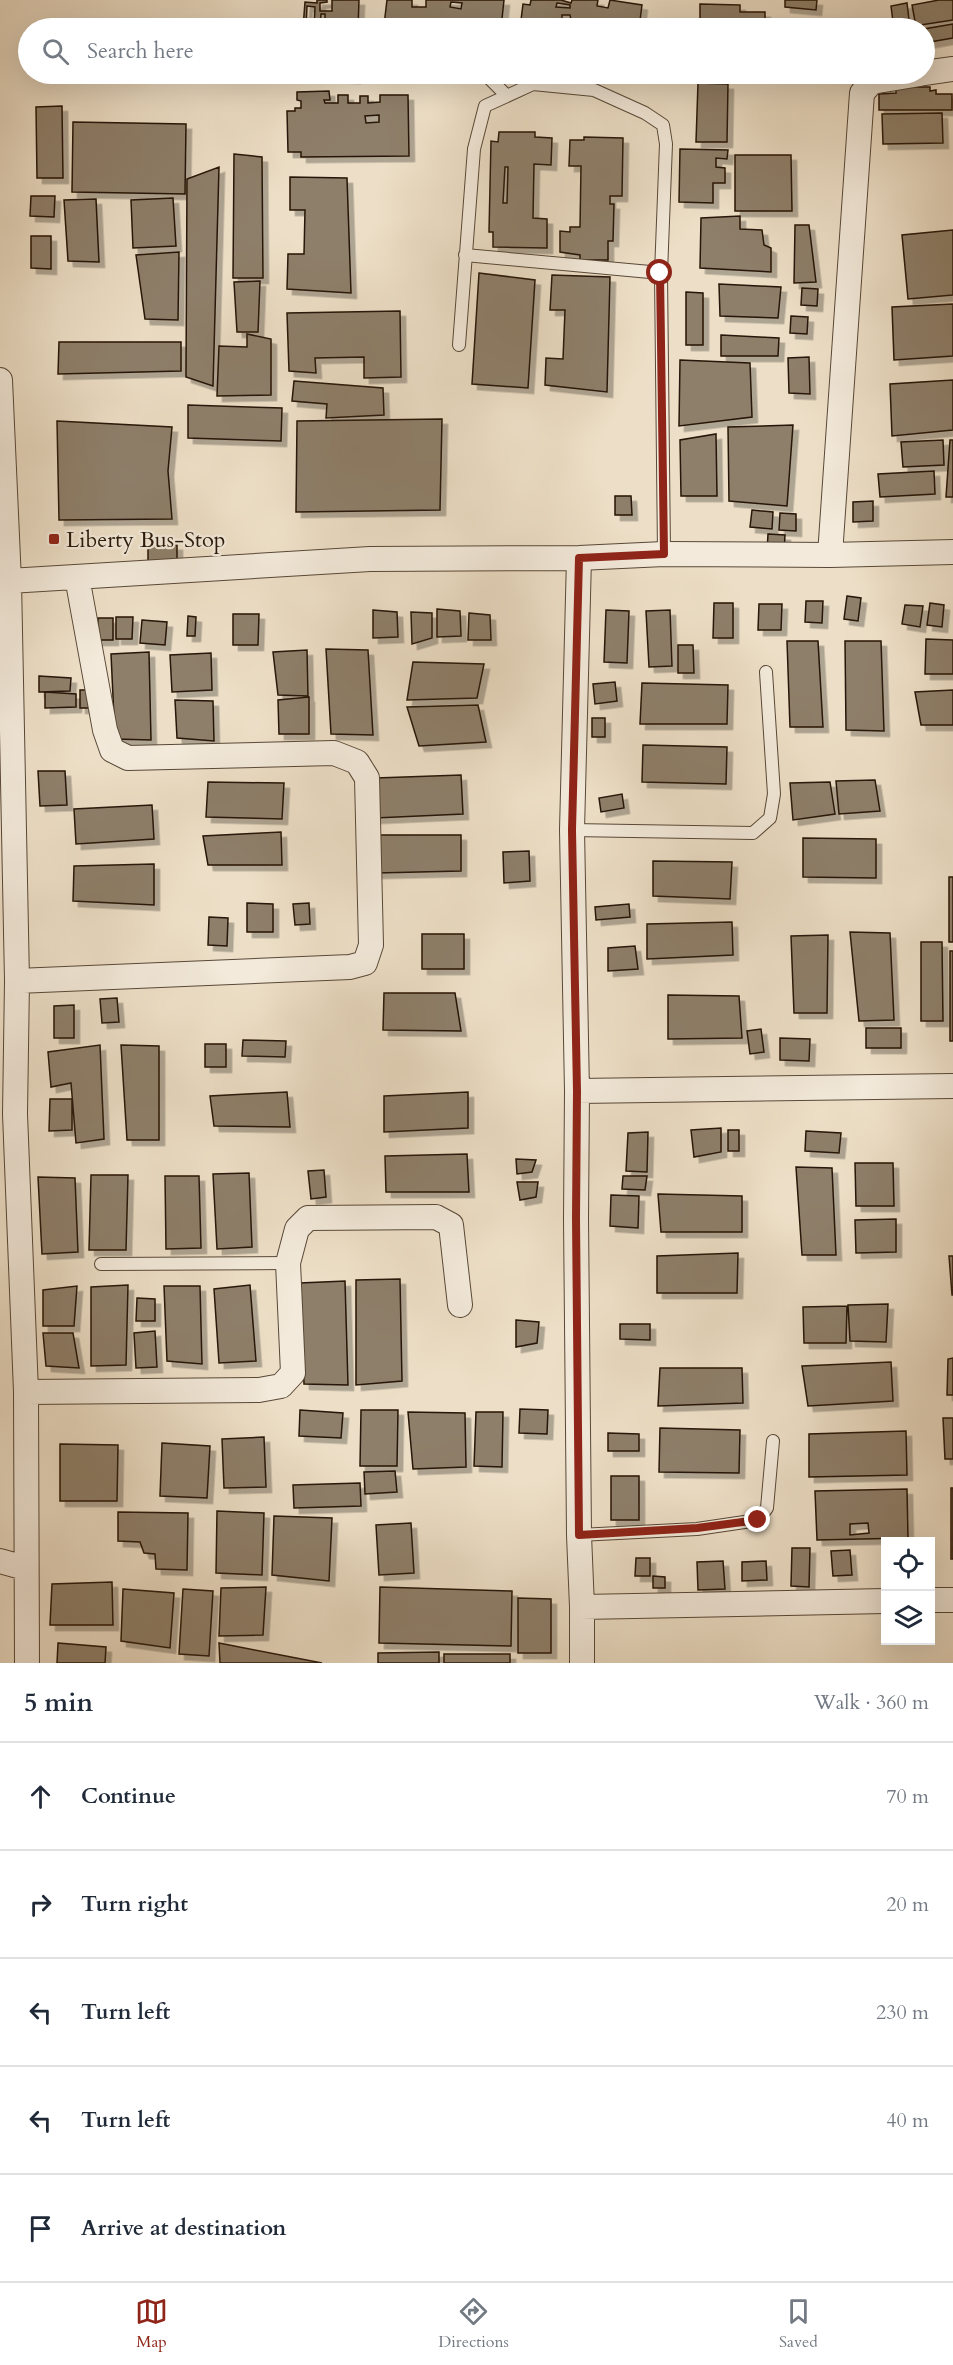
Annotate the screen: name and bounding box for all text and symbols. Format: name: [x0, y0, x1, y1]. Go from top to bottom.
search box: [18, 18, 935, 84]
icon: search: [39, 35, 72, 68]
text: Search here: [87, 36, 194, 66]
route start: [646, 259, 672, 285]
place label: Liberty Bus-Stop: [66, 525, 226, 555]
marker: Liberty Bus-Stop: [47, 532, 61, 546]
route end: [744, 1506, 770, 1532]
map controls: [881, 1537, 935, 1645]
button: locate: [881, 1537, 935, 1591]
button: layers: [881, 1591, 935, 1645]
text: 5 min: [24, 1685, 93, 1720]
text: Walk · 360 m: [814, 1689, 929, 1716]
icon: ahead: [24, 1780, 57, 1813]
text: Continue: [81, 1781, 176, 1811]
text: 70 m: [886, 1783, 929, 1810]
icon: right: [24, 1888, 57, 1921]
text: Turn right: [81, 1889, 188, 1919]
text: 20 m: [886, 1891, 929, 1918]
icon: left: [24, 1996, 57, 2029]
text: Turn left: [81, 1997, 170, 2027]
text: 230 m: [876, 1999, 929, 2026]
icon: left: [24, 2104, 57, 2137]
text: Turn left: [81, 2105, 170, 2135]
text: 40 m: [886, 2107, 929, 2134]
icon: arrive: [24, 2212, 57, 2245]
text: Arrive at destination: [81, 2213, 286, 2243]
tab: Map: [135, 2295, 168, 2353]
tab: Directions: [438, 2295, 509, 2353]
tab: Saved: [779, 2295, 818, 2353]

